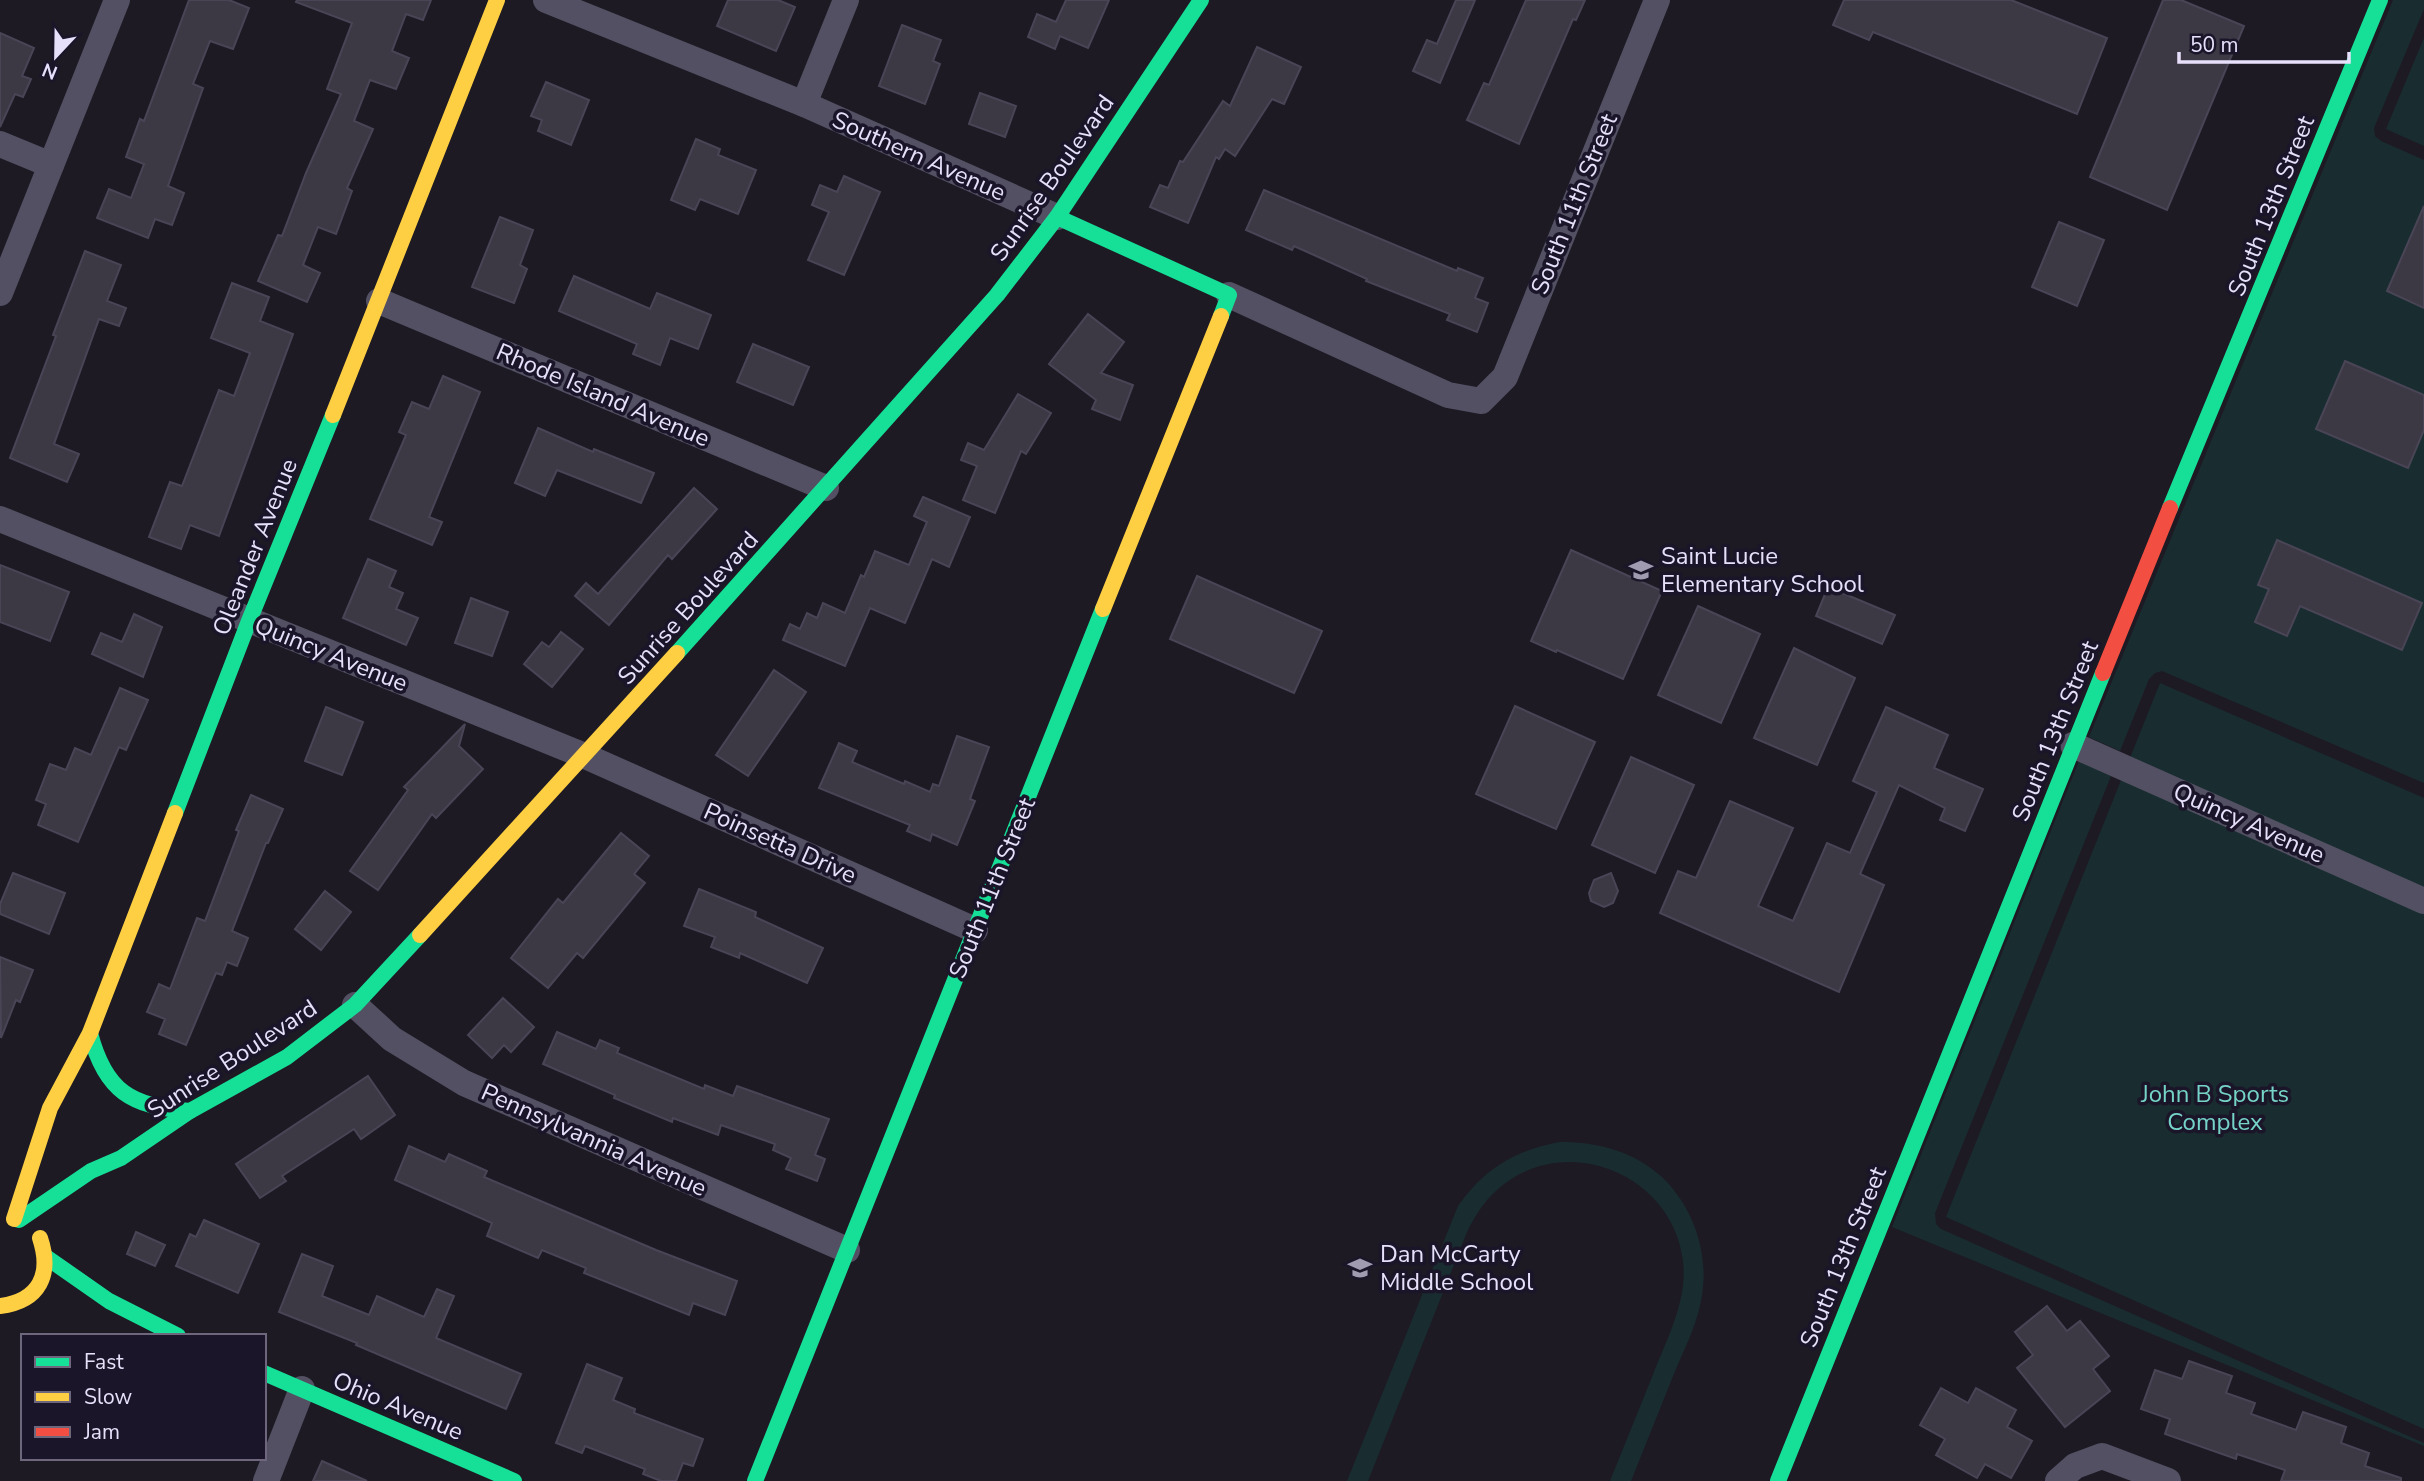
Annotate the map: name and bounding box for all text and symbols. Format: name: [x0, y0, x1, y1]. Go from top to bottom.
north arrow: [21, 21, 91, 91]
scale bar: [2179, 21, 2349, 65]
text: 50 m: [2190, 31, 2239, 59]
text: N: [39, 56, 61, 86]
street label: Sunrise Boulevard: [983, 88, 1121, 268]
street label: Southern Avenue: [827, 103, 1011, 209]
street label: South 11th Street: [1523, 108, 1625, 299]
street label: South 13th Street: [2220, 110, 2322, 301]
street label: Rhode Island Avenue: [491, 336, 715, 454]
street label: Oleander Avenue: [205, 454, 305, 640]
street label: Sunrise Boulevard: [610, 524, 766, 692]
place label: Saint Lucie Elementary School: [1661, 540, 1864, 600]
school or university icon: Saint Lucie Elementary School: [1627, 556, 1655, 584]
street label: Quincy Avenue: [250, 609, 412, 699]
street label: South 13th Street: [2004, 635, 2106, 826]
street label: Quincy Avenue: [2168, 775, 2330, 871]
street label: South 11th Street: [941, 792, 1043, 983]
street label: Poinsetta Drive: [699, 795, 861, 891]
street label: Sunrise Boulevard: [141, 992, 323, 1126]
street label: Pennsylvannia Avenue: [476, 1076, 712, 1204]
park label: John B Sports Complex: [2140, 1078, 2289, 1138]
street label: South 13th Street: [1792, 1161, 1894, 1352]
place label: Dan McCarty Middle School: [1380, 1238, 1533, 1298]
school or university icon: Dan McCarty Middle School: [1346, 1254, 1374, 1282]
legend: [21, 1334, 266, 1460]
text: Fast: [84, 1348, 124, 1376]
street label: Ohio Avenue: [328, 1364, 468, 1448]
text: Slow: [84, 1383, 133, 1411]
text: Jam: [83, 1418, 120, 1446]

